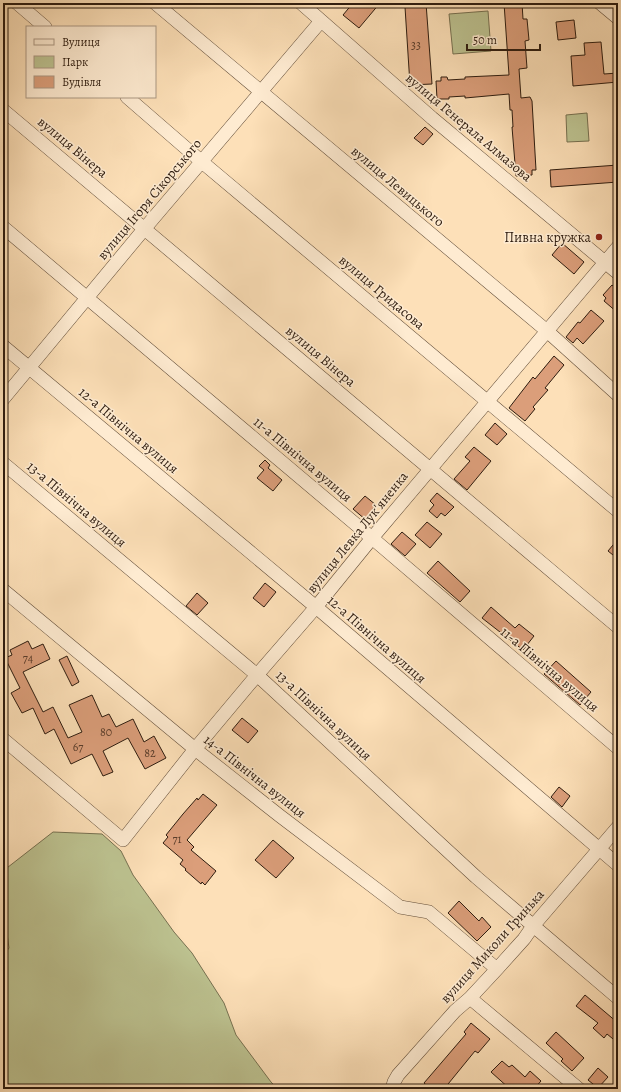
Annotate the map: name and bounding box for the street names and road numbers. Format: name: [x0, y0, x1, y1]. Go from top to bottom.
street label: вулиця Генерала Алмазова: [401, 69, 536, 186]
street label: вулиця Вінера: [34, 112, 112, 183]
street label: вулиця Ігоря Сікорського: [93, 135, 206, 264]
street label: вулиця Левицького: [347, 142, 448, 231]
street label: вулиця Гридасова: [335, 251, 429, 334]
street label: вулиця Вінера: [282, 321, 360, 392]
street label: 12-а Північна вулиця: [75, 383, 183, 478]
street label: 11-а Північна вулиця: [249, 412, 356, 506]
street label: 13-а Північна вулиця: [23, 457, 131, 552]
street label: вулиця Левка Лук'яненка: [302, 467, 413, 597]
street label: 12-а Північна вулиця: [323, 591, 430, 688]
street label: 11-а Північна вулиця: [496, 622, 603, 716]
street label: 13-а Північна вулиця: [272, 666, 376, 765]
street label: 14-а Північна вулиця: [200, 730, 310, 822]
street label: вулиця Миколи Гринька: [436, 885, 549, 1007]

